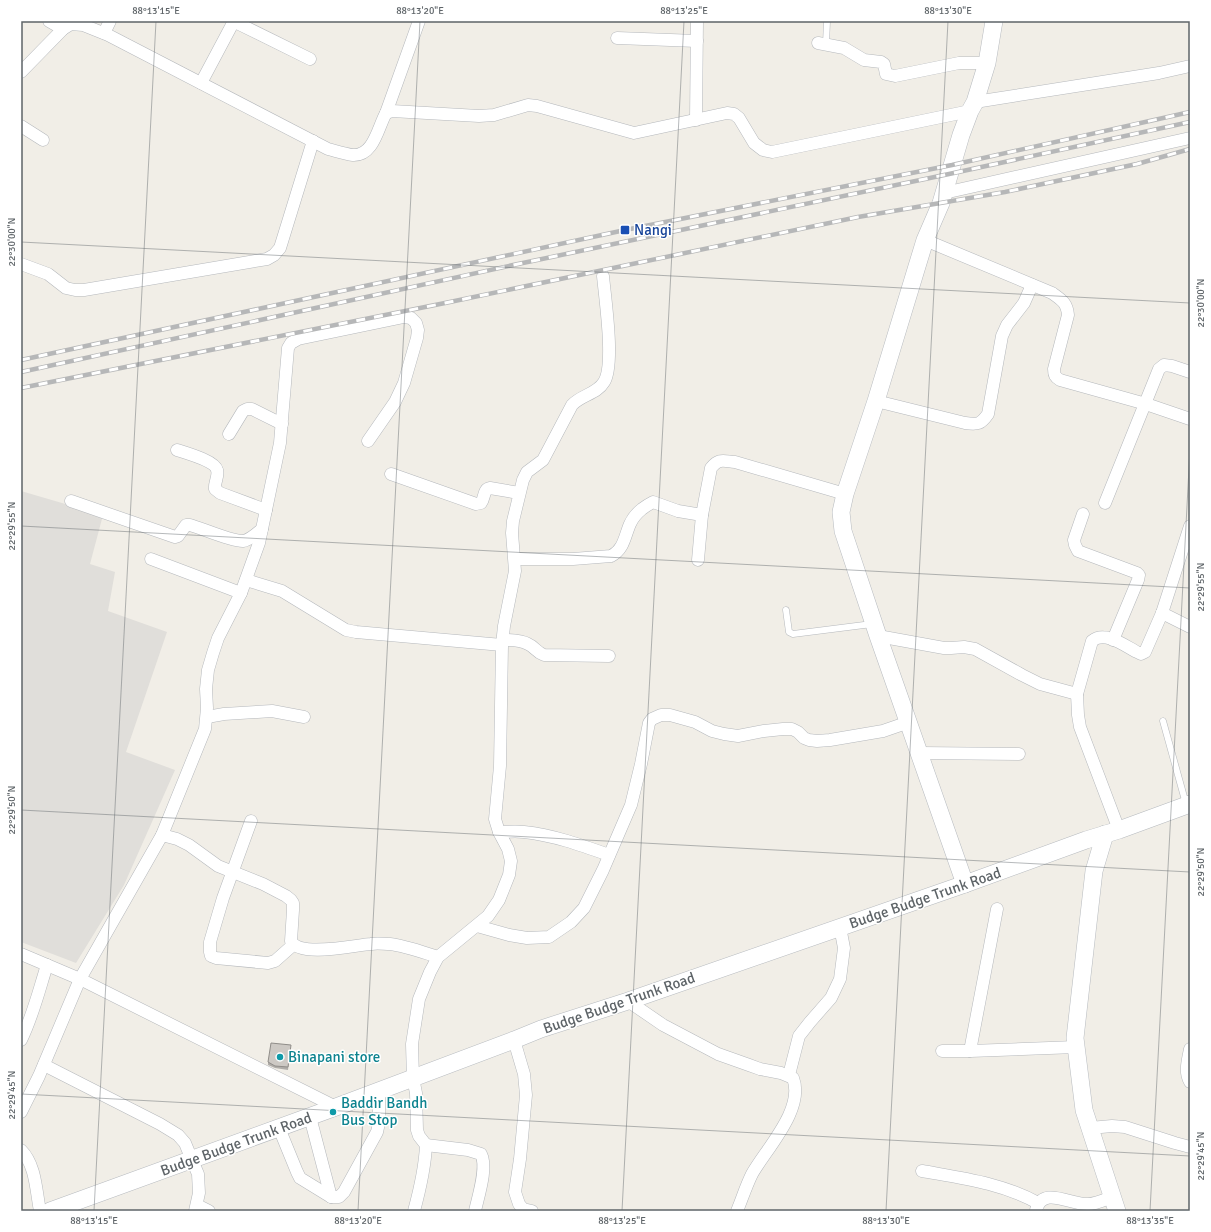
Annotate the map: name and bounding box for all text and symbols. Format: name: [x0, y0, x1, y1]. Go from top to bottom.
text: 88°13'15"E: [132, 5, 180, 17]
text: 88°13'20"E: [396, 5, 444, 17]
text: 88°13'25"E: [660, 5, 708, 17]
text: 88°13'30"E: [924, 5, 972, 17]
text: 22°30'00"N: [6, 218, 18, 266]
place label: Nangi: [634, 221, 672, 239]
marker: Nangi: [619, 224, 631, 236]
text: 22°30'00"N: [1195, 279, 1207, 327]
text: 22°29'55"N: [6, 502, 18, 550]
text: 22°29'55"N: [1195, 563, 1207, 611]
text: 22°29'50"N: [6, 786, 18, 834]
text: 22°29'50"N: [1195, 848, 1207, 896]
street label: Budge Budge Trunk Road: [847, 864, 1003, 932]
street label: Budge Budge Trunk Road: [541, 969, 697, 1037]
place label: Binapani store: [288, 1048, 380, 1066]
marker: Binapani store: [275, 1052, 285, 1062]
text: 22°29'45"N: [6, 1071, 18, 1119]
place label: Baddir Bandh Bus Stop: [341, 1094, 427, 1129]
marker: Baddir Bandh Bus Stop: [328, 1107, 338, 1117]
street label: Budge Budge Trunk Road: [158, 1108, 314, 1180]
text: 22°29'45"N: [1195, 1132, 1207, 1180]
text: 88°13'15"E: [70, 1215, 118, 1227]
text: 88°13'20"E: [334, 1215, 382, 1227]
text: 88°13'25"E: [598, 1215, 646, 1227]
text: 88°13'30"E: [862, 1215, 910, 1227]
text: 88°13'35"E: [1126, 1215, 1174, 1227]

